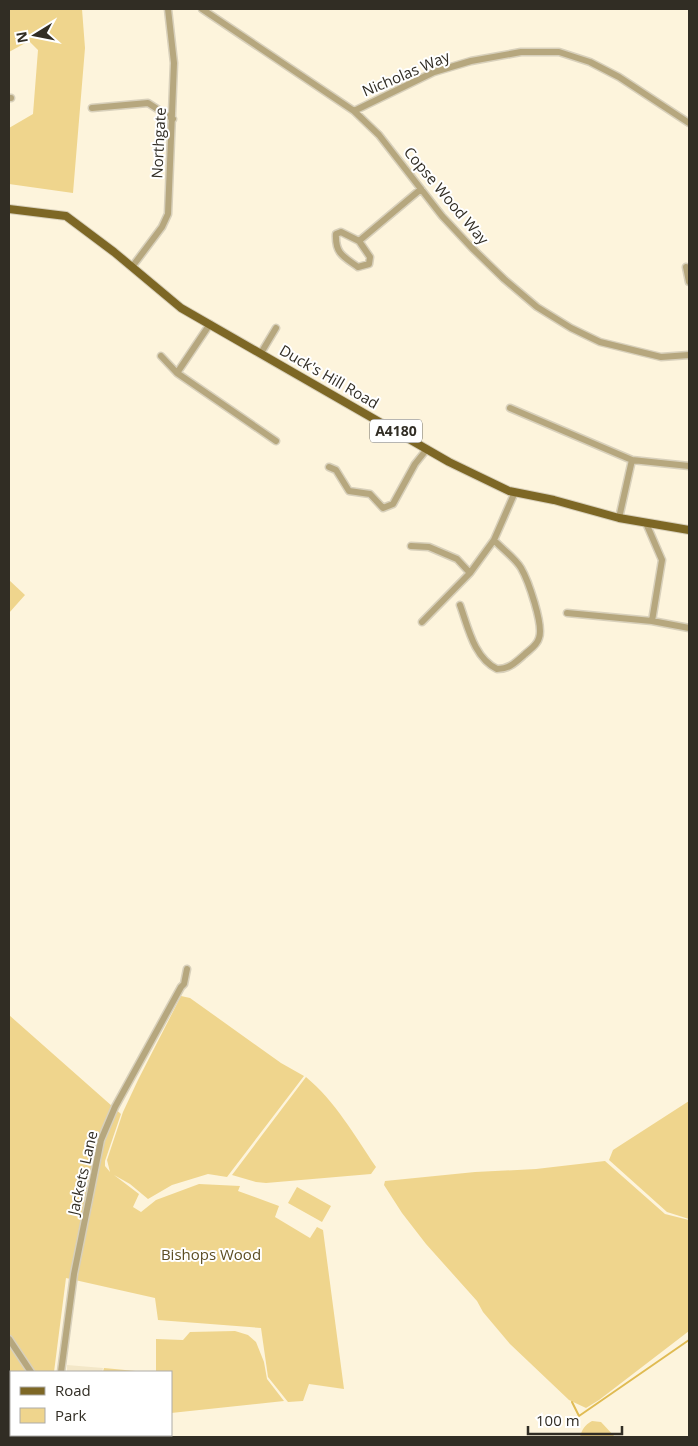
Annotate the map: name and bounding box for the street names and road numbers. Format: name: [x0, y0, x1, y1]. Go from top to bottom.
street label: Nicholas Way: [359, 45, 453, 101]
street label: Northgate: [146, 107, 170, 179]
street label: Copse Wood Way: [400, 142, 494, 249]
street label: Duck's Hill Road: [276, 340, 383, 413]
road number: A4180: [370, 420, 422, 442]
street label: Jackets Lane: [62, 1129, 101, 1219]

